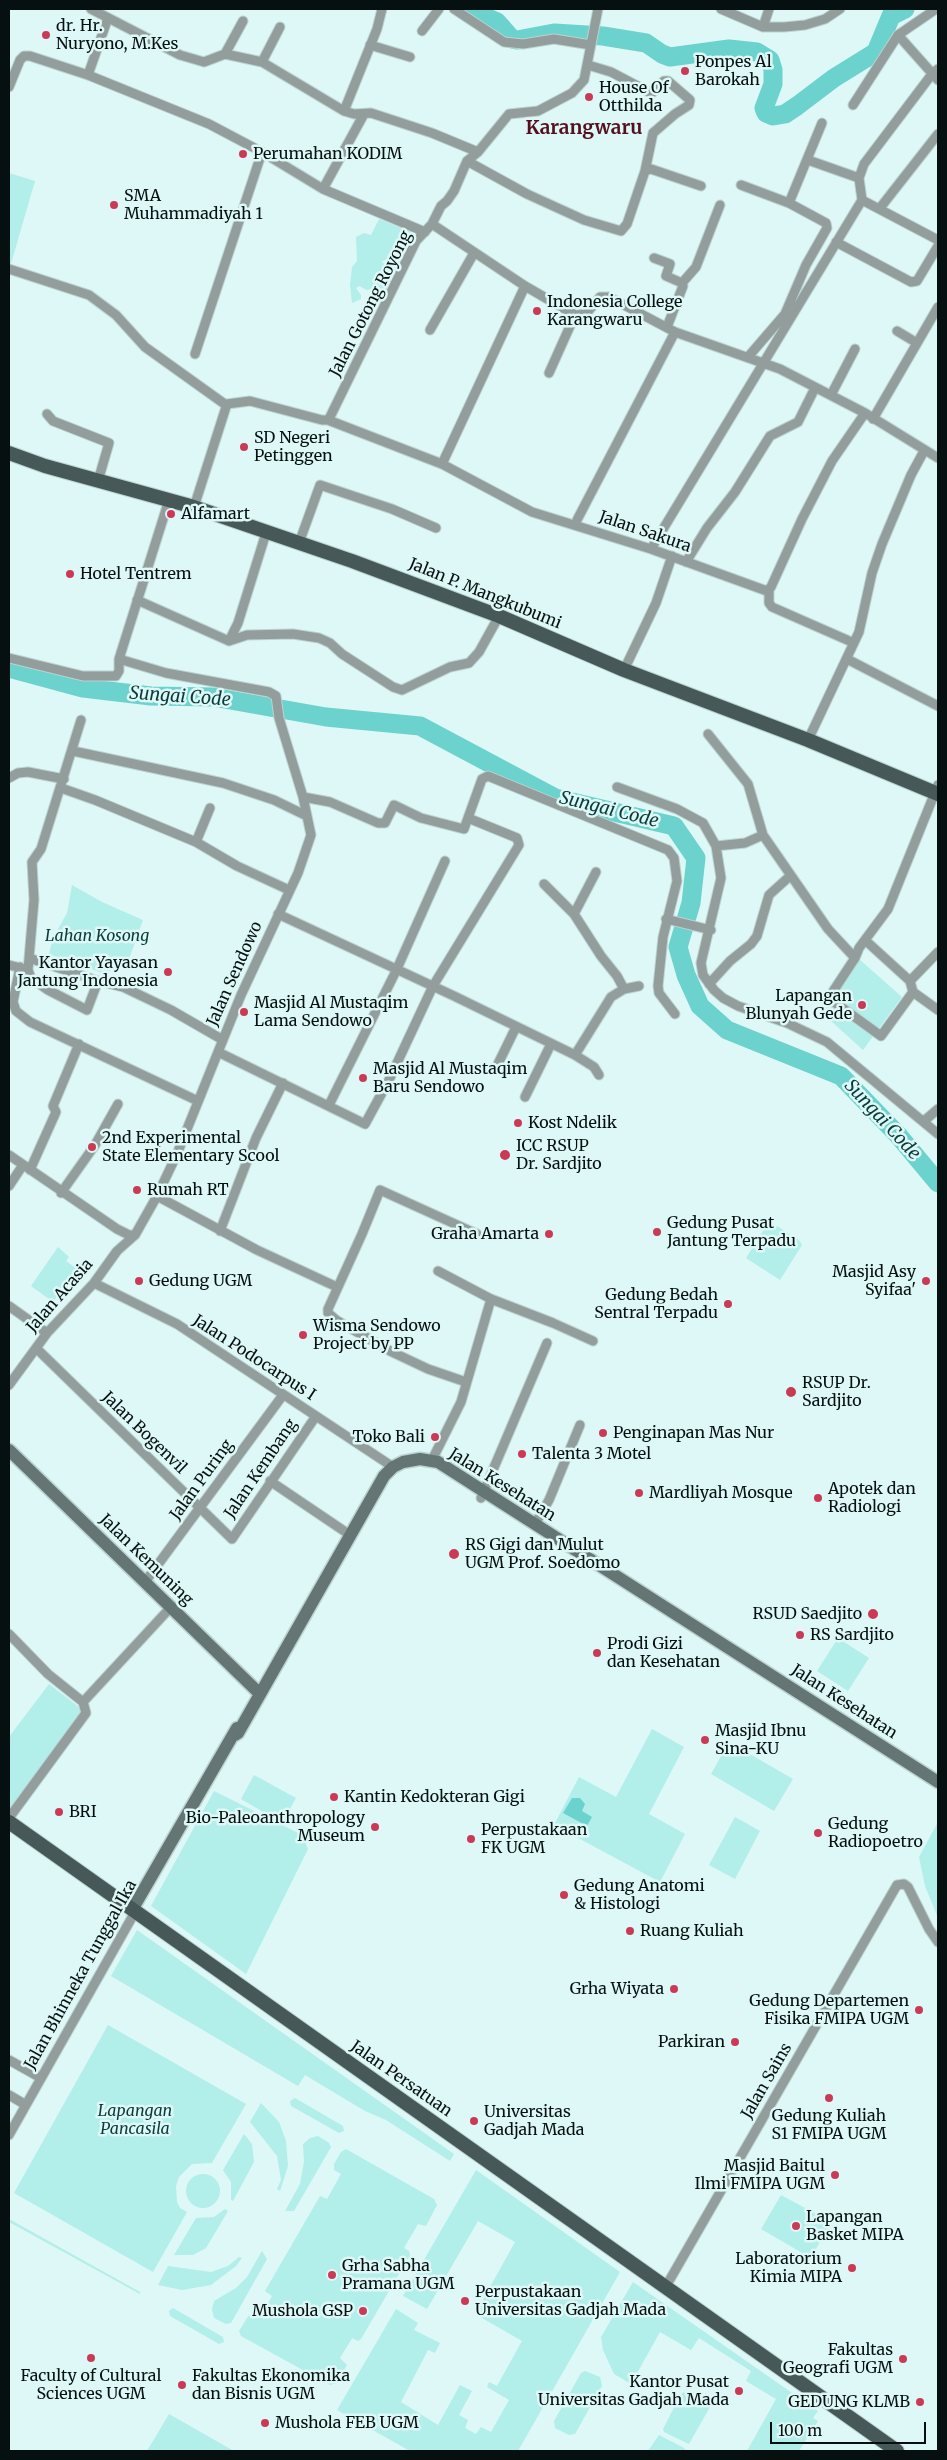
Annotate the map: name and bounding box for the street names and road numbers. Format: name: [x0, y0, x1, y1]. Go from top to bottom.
street label: Jalan Gotong Royong: [326, 228, 416, 380]
street label: Jalan Sakura: [596, 507, 694, 557]
street label: Jalan P. Mangkubumi: [406, 555, 564, 633]
street label: Jalan Sendowo: [203, 919, 267, 1029]
street label: Jalan Acasia: [23, 1255, 97, 1337]
street label: Jalan Podocarpus I: [189, 1311, 319, 1405]
street label: Jalan Bogenvil: [98, 1388, 190, 1478]
street label: Jalan Kembang: [221, 1416, 301, 1522]
street label: Jalan Puring: [166, 1436, 238, 1524]
street label: Jalan Kesehatan: [445, 1444, 559, 1526]
street label: Jalan Kemuning: [95, 1510, 197, 1610]
street label: Jalan Kesehatan: [787, 1661, 901, 1743]
street label: Jalan Bhinneka Tunggal Ika: [21, 1877, 141, 2073]
street label: Jalan Persatuan: [347, 2037, 455, 2121]
street label: Jalan Sains: [738, 2040, 796, 2122]

